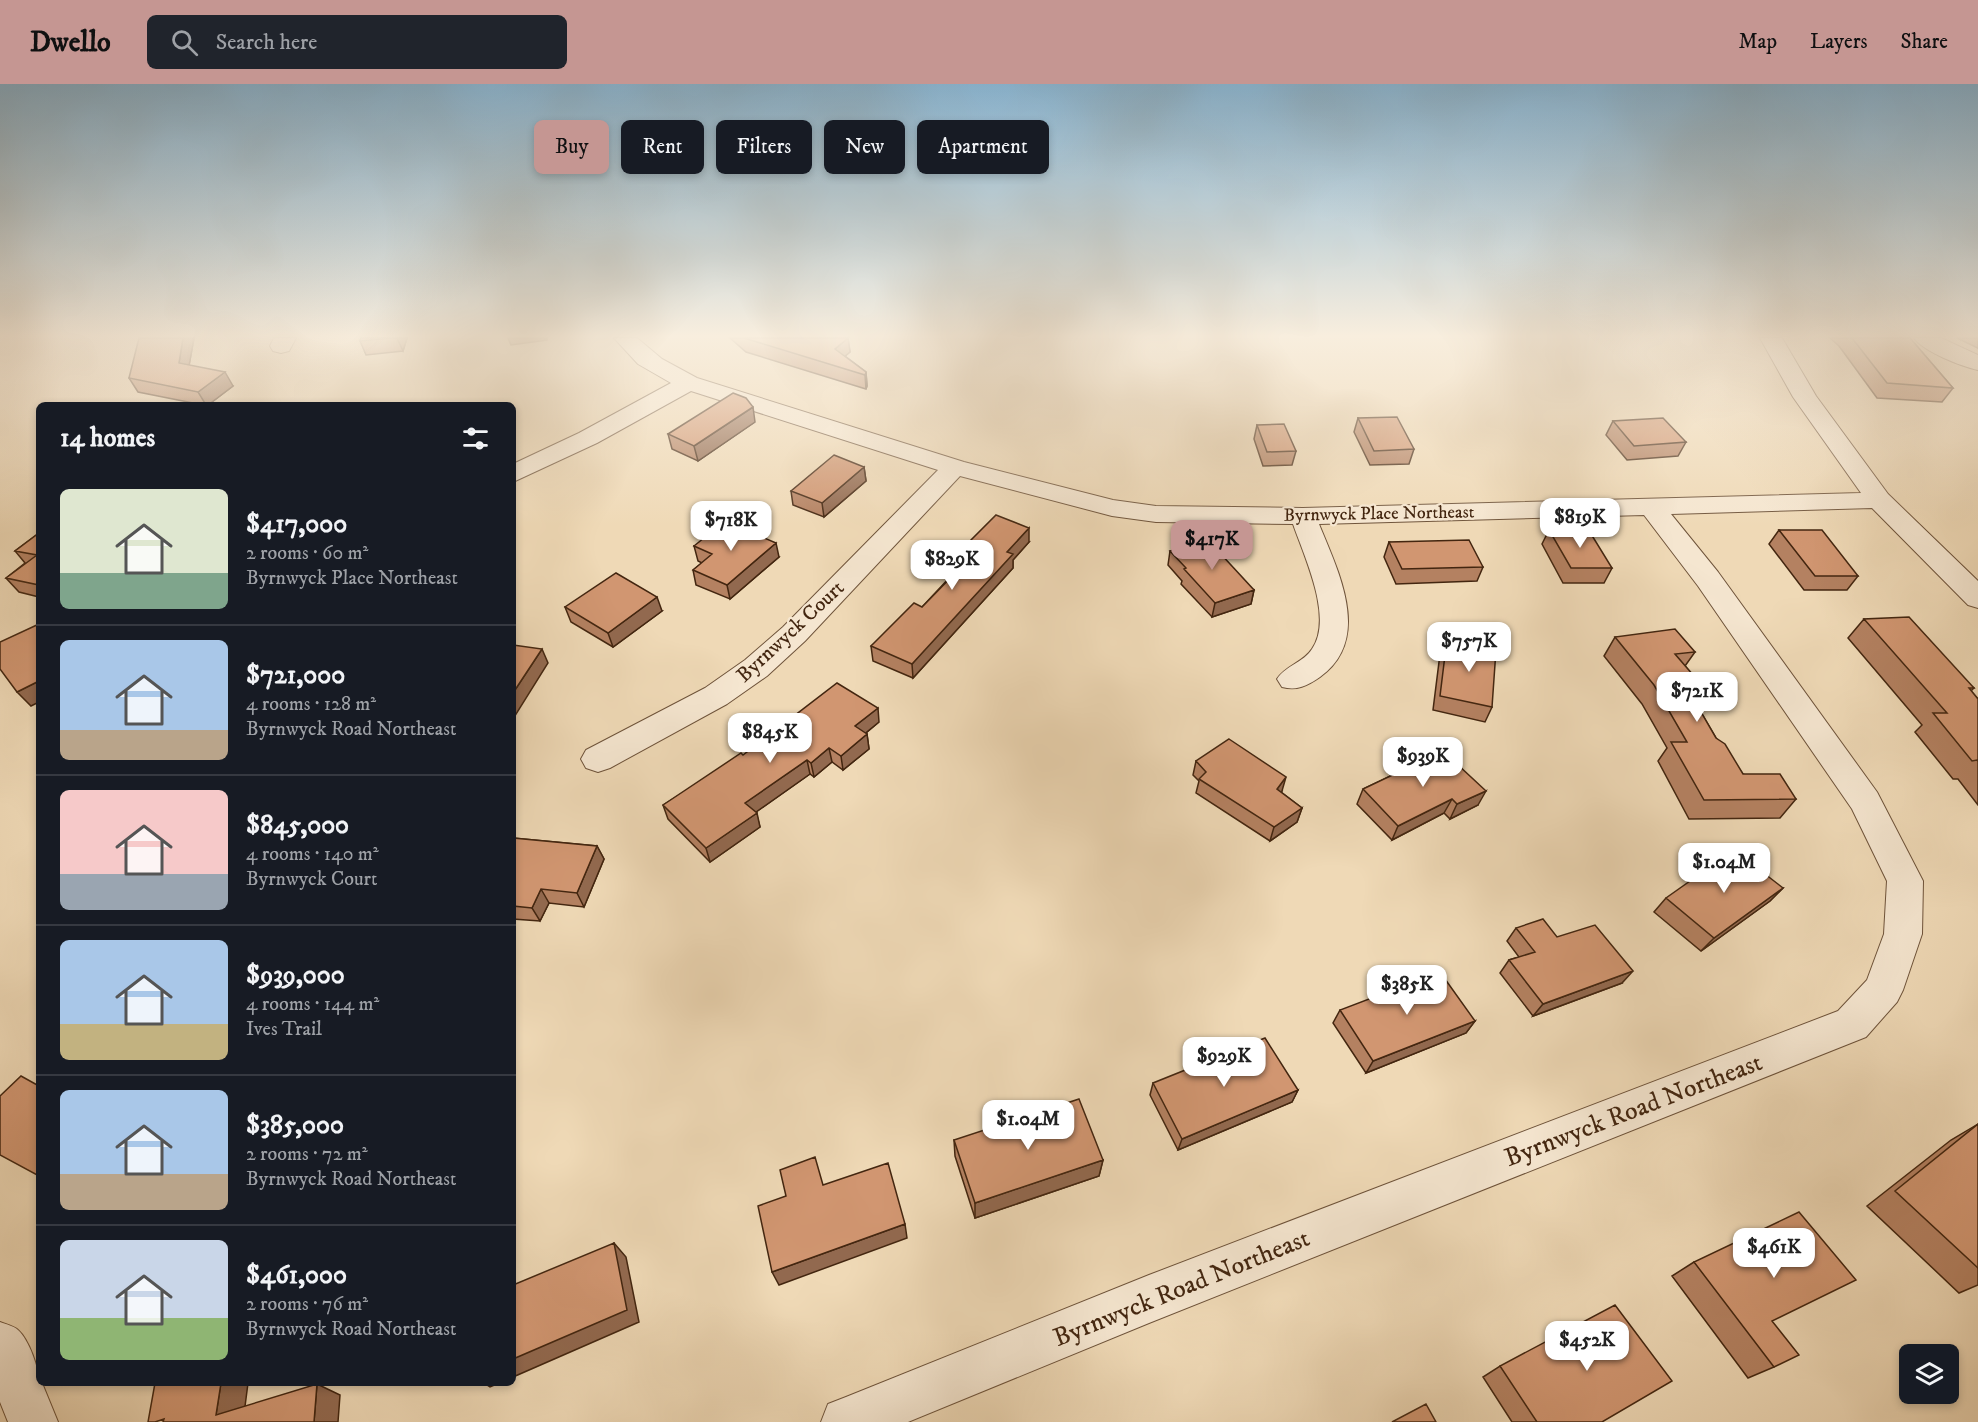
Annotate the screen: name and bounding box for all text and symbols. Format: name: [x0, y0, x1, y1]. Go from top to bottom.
search box: [147, 15, 567, 69]
text: Dwello: [30, 25, 111, 60]
icon: search: [168, 26, 201, 59]
text: Search here: [216, 29, 317, 56]
text: Map: [1738, 29, 1777, 55]
text: Layers: [1810, 29, 1868, 55]
text: Share: [1901, 29, 1948, 55]
chip: Buy: [534, 120, 609, 174]
chip: Rent: [621, 120, 704, 174]
chip: Filters: [716, 120, 812, 174]
chip: New: [824, 120, 905, 174]
chip: Apartment: [917, 120, 1049, 174]
text: 14 homes: [60, 422, 155, 455]
icon: filters: [459, 422, 492, 455]
pin: $819K: [1538, 498, 1622, 549]
pin: $718K: [689, 501, 773, 552]
street label: Byrnwyck Place Northeast: [1283, 501, 1475, 527]
text: $819K: [1554, 505, 1606, 530]
text: $417,000: [246, 508, 347, 541]
text: $718K: [705, 508, 757, 533]
icon: home: [108, 513, 180, 585]
pin: $417K: [1170, 520, 1254, 571]
text: $417K: [1185, 527, 1239, 552]
pin: $829K: [910, 540, 994, 591]
text: 2 rooms · 60 m²: [246, 541, 368, 566]
text: $829K: [925, 547, 979, 572]
text: Byrnwyck Place Northeast: [246, 566, 458, 591]
street label: Byrnwyck Court: [731, 575, 850, 688]
pin: $757K: [1427, 622, 1511, 673]
text: $757K: [1441, 629, 1497, 654]
text: $721,000: [246, 659, 345, 692]
icon: home: [108, 664, 180, 736]
pin: $721K: [1655, 672, 1739, 723]
text: $721K: [1671, 679, 1723, 704]
text: 4 rooms · 128 m²: [246, 692, 376, 717]
pin: $845K: [728, 713, 812, 764]
text: Byrnwyck Road Northeast: [246, 717, 456, 742]
text: $845K: [742, 720, 798, 745]
pin: $939K: [1381, 737, 1465, 788]
text: $939K: [1397, 744, 1449, 769]
text: $845,000: [246, 809, 349, 842]
icon: home: [108, 814, 180, 886]
text: 4 rooms · 140 m²: [246, 842, 379, 867]
pin: $1.04M: [1675, 843, 1773, 894]
text: $1.04M: [1692, 850, 1756, 875]
text: Byrnwyck Court: [246, 867, 377, 892]
text: $939,000: [246, 959, 345, 992]
icon: home: [108, 964, 180, 1036]
pin: $385K: [1365, 965, 1449, 1016]
text: $385K: [1381, 972, 1433, 997]
text: 4 rooms · 144 m²: [246, 992, 379, 1017]
text: Ives Trail: [246, 1017, 322, 1042]
pin: $929K: [1182, 1037, 1266, 1088]
text: $929K: [1197, 1044, 1251, 1069]
street label: Byrnwyck Road Northeast: [1500, 1046, 1767, 1175]
pin: $1.04M: [979, 1100, 1077, 1151]
text: $1.04M: [996, 1107, 1060, 1132]
text: $385,000: [246, 1109, 344, 1142]
icon: home: [108, 1114, 180, 1186]
text: 2 rooms · 72 m²: [246, 1142, 368, 1167]
text: Byrnwyck Road Northeast: [246, 1167, 456, 1192]
street label: Byrnwyck Road Northeast: [1049, 1222, 1315, 1355]
pin: $461K: [1732, 1228, 1816, 1279]
text: $461K: [1747, 1235, 1801, 1260]
text: $461,000: [246, 1259, 347, 1292]
icon: home: [108, 1264, 180, 1336]
text: 2 rooms · 76 m²: [246, 1292, 368, 1317]
text: Byrnwyck Road Northeast: [246, 1317, 456, 1342]
pin: $452K: [1545, 1321, 1629, 1372]
text: $452K: [1559, 1328, 1615, 1353]
map controls: [1899, 1344, 1959, 1404]
button: layers: [1899, 1344, 1959, 1404]

